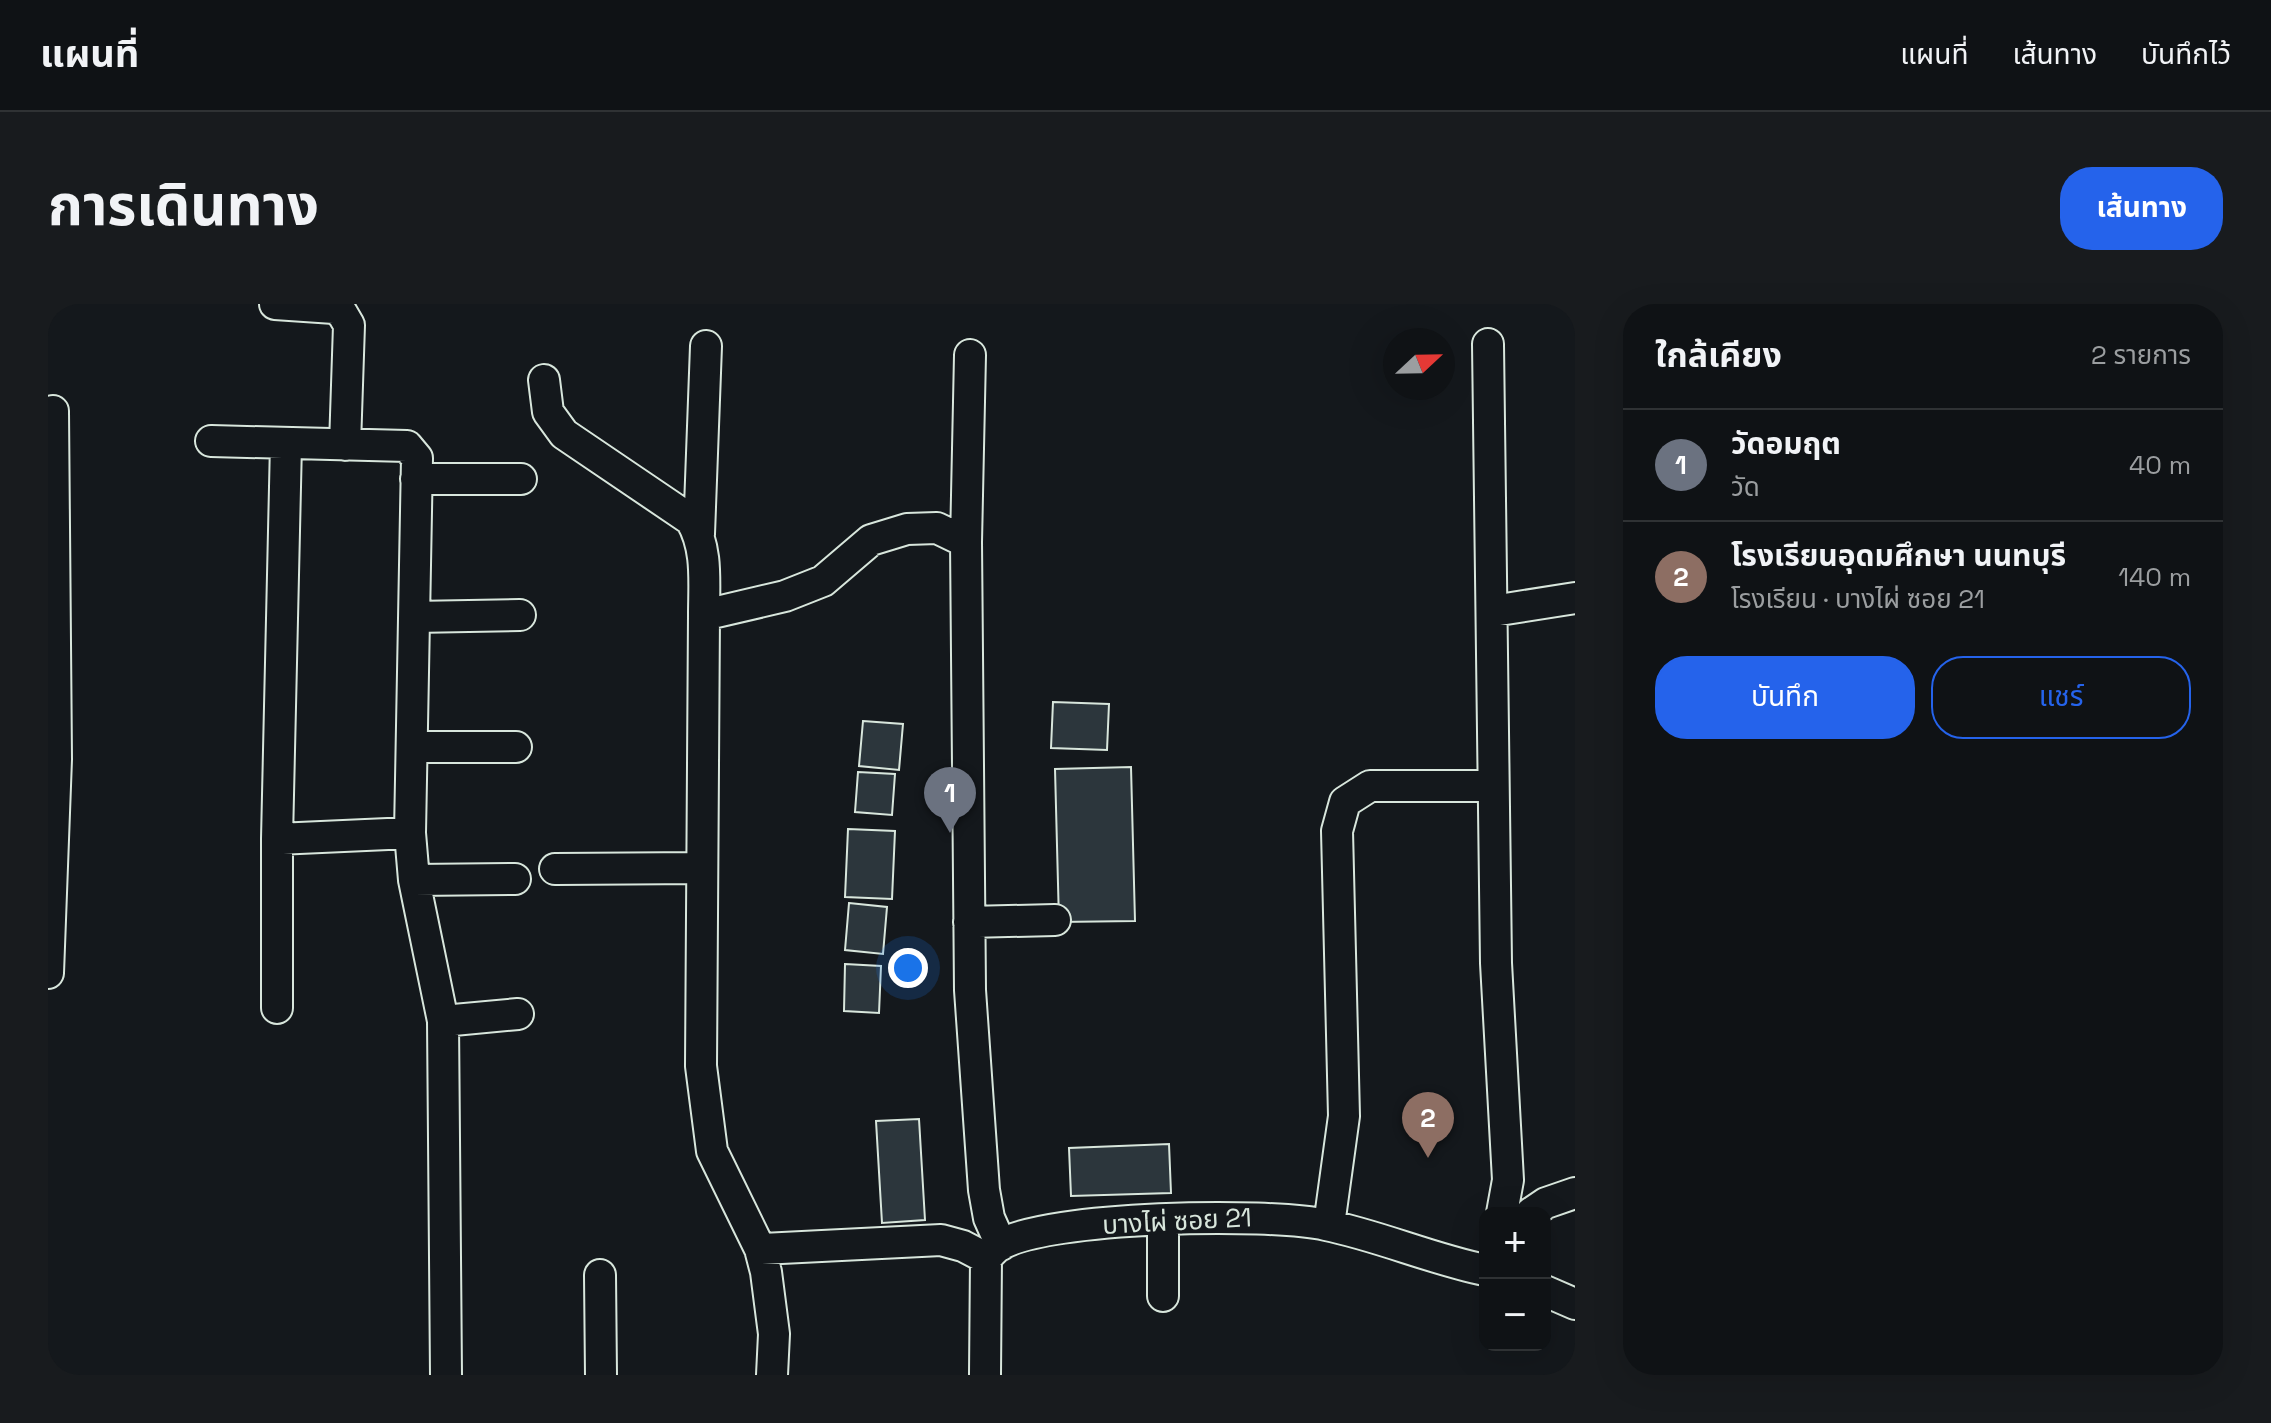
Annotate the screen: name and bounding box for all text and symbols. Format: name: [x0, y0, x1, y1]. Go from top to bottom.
text: แผนที่: [40, 30, 139, 78]
text: แผนที่: [1900, 36, 1968, 72]
text: เส้นทาง: [2012, 36, 2097, 72]
text: บันทึกไว้: [2141, 36, 2231, 72]
button: เส้นทาง: [2060, 167, 2223, 250]
text: การเดินทาง: [48, 170, 319, 241]
north arrow: [1383, 328, 1455, 400]
text: ใกล้เคียง: [1655, 334, 1782, 377]
text: 2 รายการ: [2091, 338, 2191, 372]
text: วัดอมฤต: [1731, 424, 1841, 463]
text: 1: [1675, 448, 1687, 482]
text: 40 m: [2129, 448, 2191, 482]
text: วัด: [1731, 470, 1760, 504]
text: โรงเรียนอุดมศึกษา นนทบุรี: [1731, 536, 2066, 575]
text: 2: [1673, 560, 1689, 594]
text: 140 m: [2118, 560, 2191, 594]
text: โรงเรียน · บางไผ่ ซอย 21: [1731, 582, 1985, 616]
button: บันทึก: [1655, 656, 1915, 739]
button: แชร์: [1931, 656, 2191, 739]
pin: 1: [924, 767, 976, 833]
your location: [888, 948, 928, 988]
pin: 2: [1402, 1092, 1454, 1158]
street label: บางไผ่ ซอย 21: [1101, 1200, 1253, 1242]
map controls: [1479, 1207, 1551, 1351]
button: +: [1479, 1207, 1551, 1279]
button: −: [1479, 1279, 1551, 1351]

